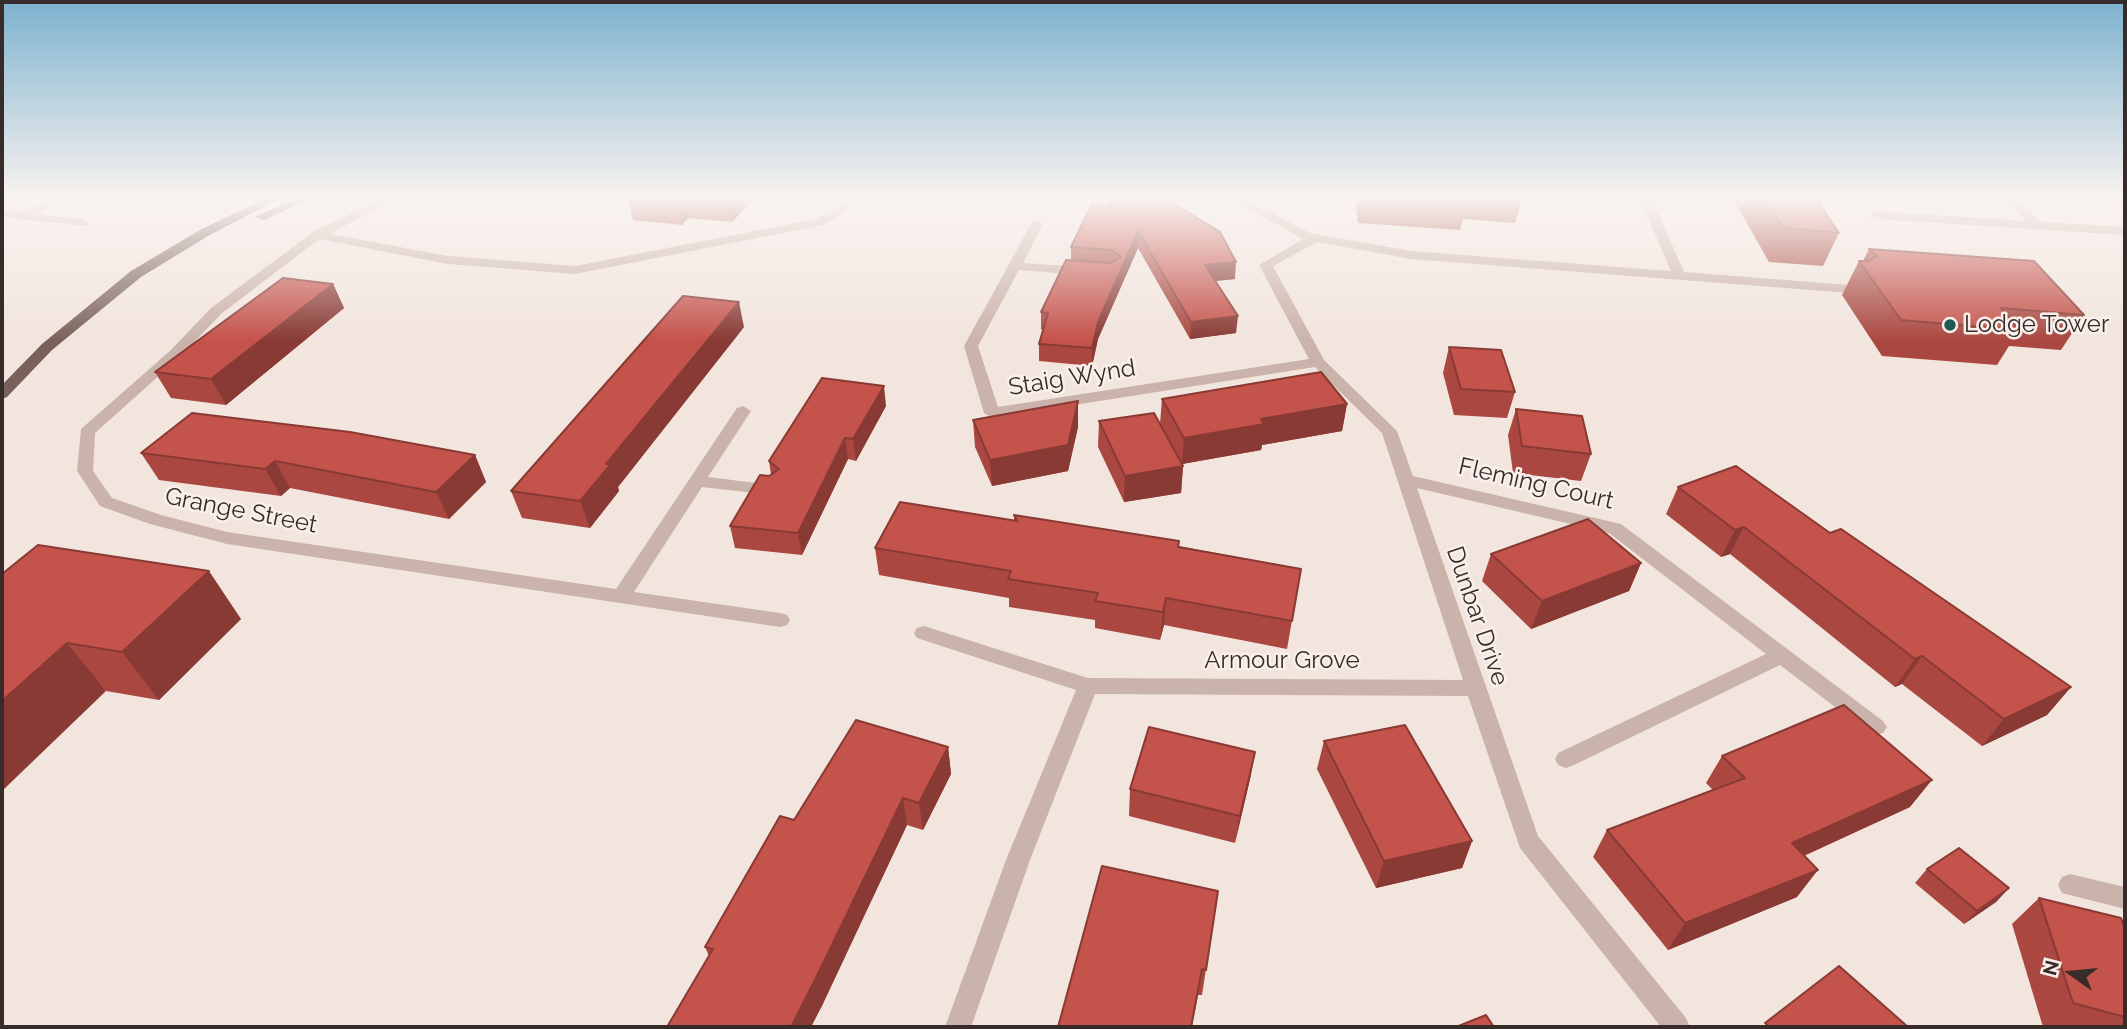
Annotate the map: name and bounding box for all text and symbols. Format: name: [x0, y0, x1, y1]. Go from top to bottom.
place label: Lodge Tower: [1964, 311, 2109, 339]
marker: Lodge Tower: [1942, 317, 1958, 333]
street label: Staig Wynd: [1006, 354, 1138, 402]
street label: Fleming Court: [1456, 452, 1616, 516]
street label: Grange Street: [163, 482, 319, 540]
street label: Dunbar Drive: [1440, 543, 1514, 689]
street label: Armour Grove: [1204, 647, 1360, 675]
north arrow: [2036, 938, 2106, 1008]
text: N: [2038, 958, 2063, 977]

